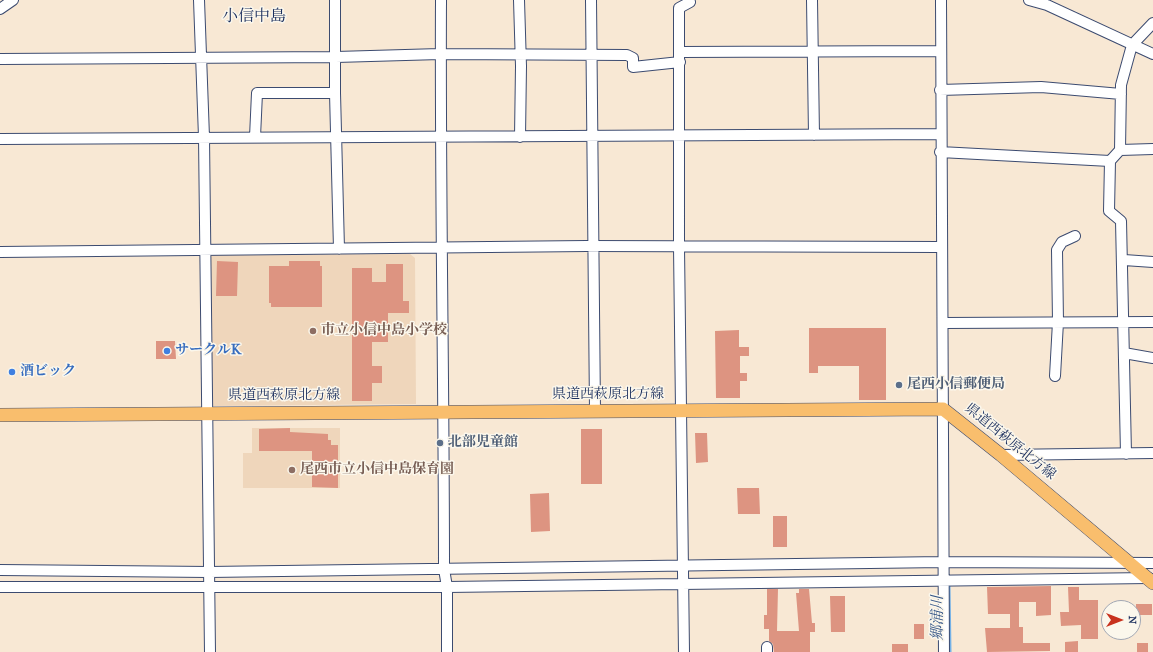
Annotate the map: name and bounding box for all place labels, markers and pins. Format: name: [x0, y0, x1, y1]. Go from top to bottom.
place label: 市立小信中島小学校: [321, 323, 447, 339]
marker: 市立小信中島小学校: [308, 326, 318, 336]
place label: サークルK: [175, 343, 241, 359]
marker: サークルK: [162, 346, 172, 356]
place label: 酒ビック: [20, 364, 76, 380]
marker: 酒ビック: [7, 367, 17, 377]
place label: 尾西小信郵便局: [907, 377, 1005, 393]
marker: 尾西小信郵便局: [894, 380, 904, 390]
place label: 北部児童館: [448, 435, 518, 451]
marker: 北部児童館: [435, 438, 445, 448]
place label: 尾西市立小信中島保育園: [300, 462, 454, 478]
marker: 尾西市立小信中島保育園: [287, 465, 297, 475]

